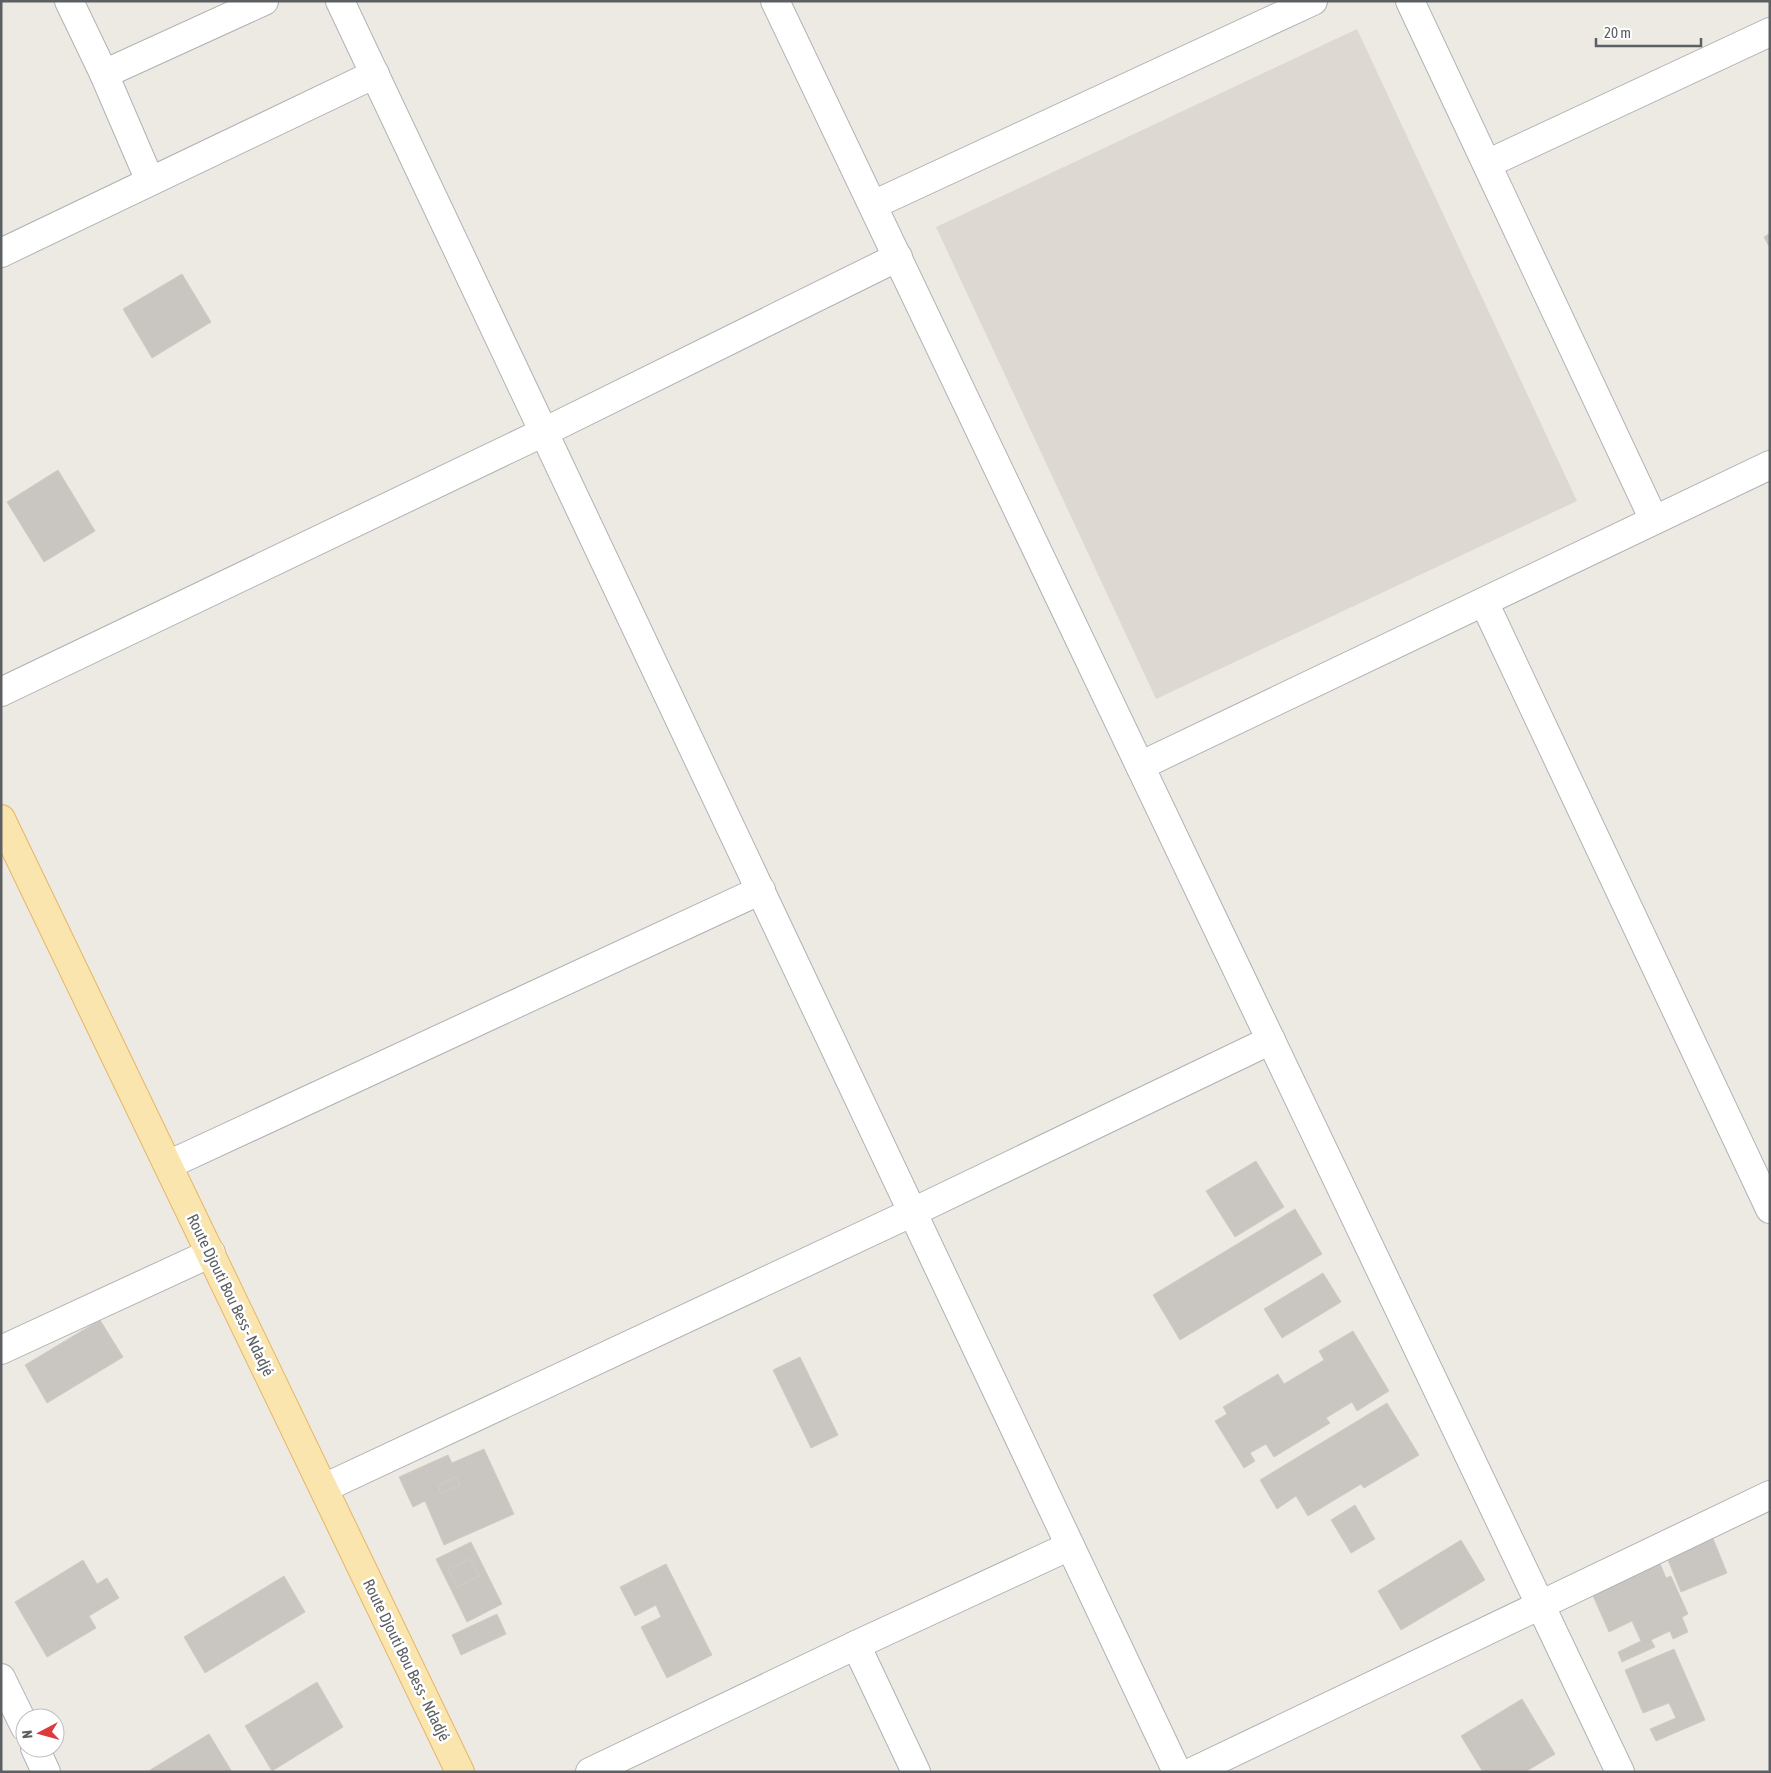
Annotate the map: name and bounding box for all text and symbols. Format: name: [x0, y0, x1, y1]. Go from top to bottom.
scale bar: [1596, 15, 1701, 47]
text: 20 m: [1604, 24, 1631, 41]
street label: Route Djouti Bou Bess - Ndadjé: [183, 1211, 278, 1379]
street label: Route Djouti Bou Bess - Ndadjé: [359, 1576, 454, 1744]
north arrow: [15, 1708, 65, 1758]
text: N: [19, 1729, 35, 1739]

